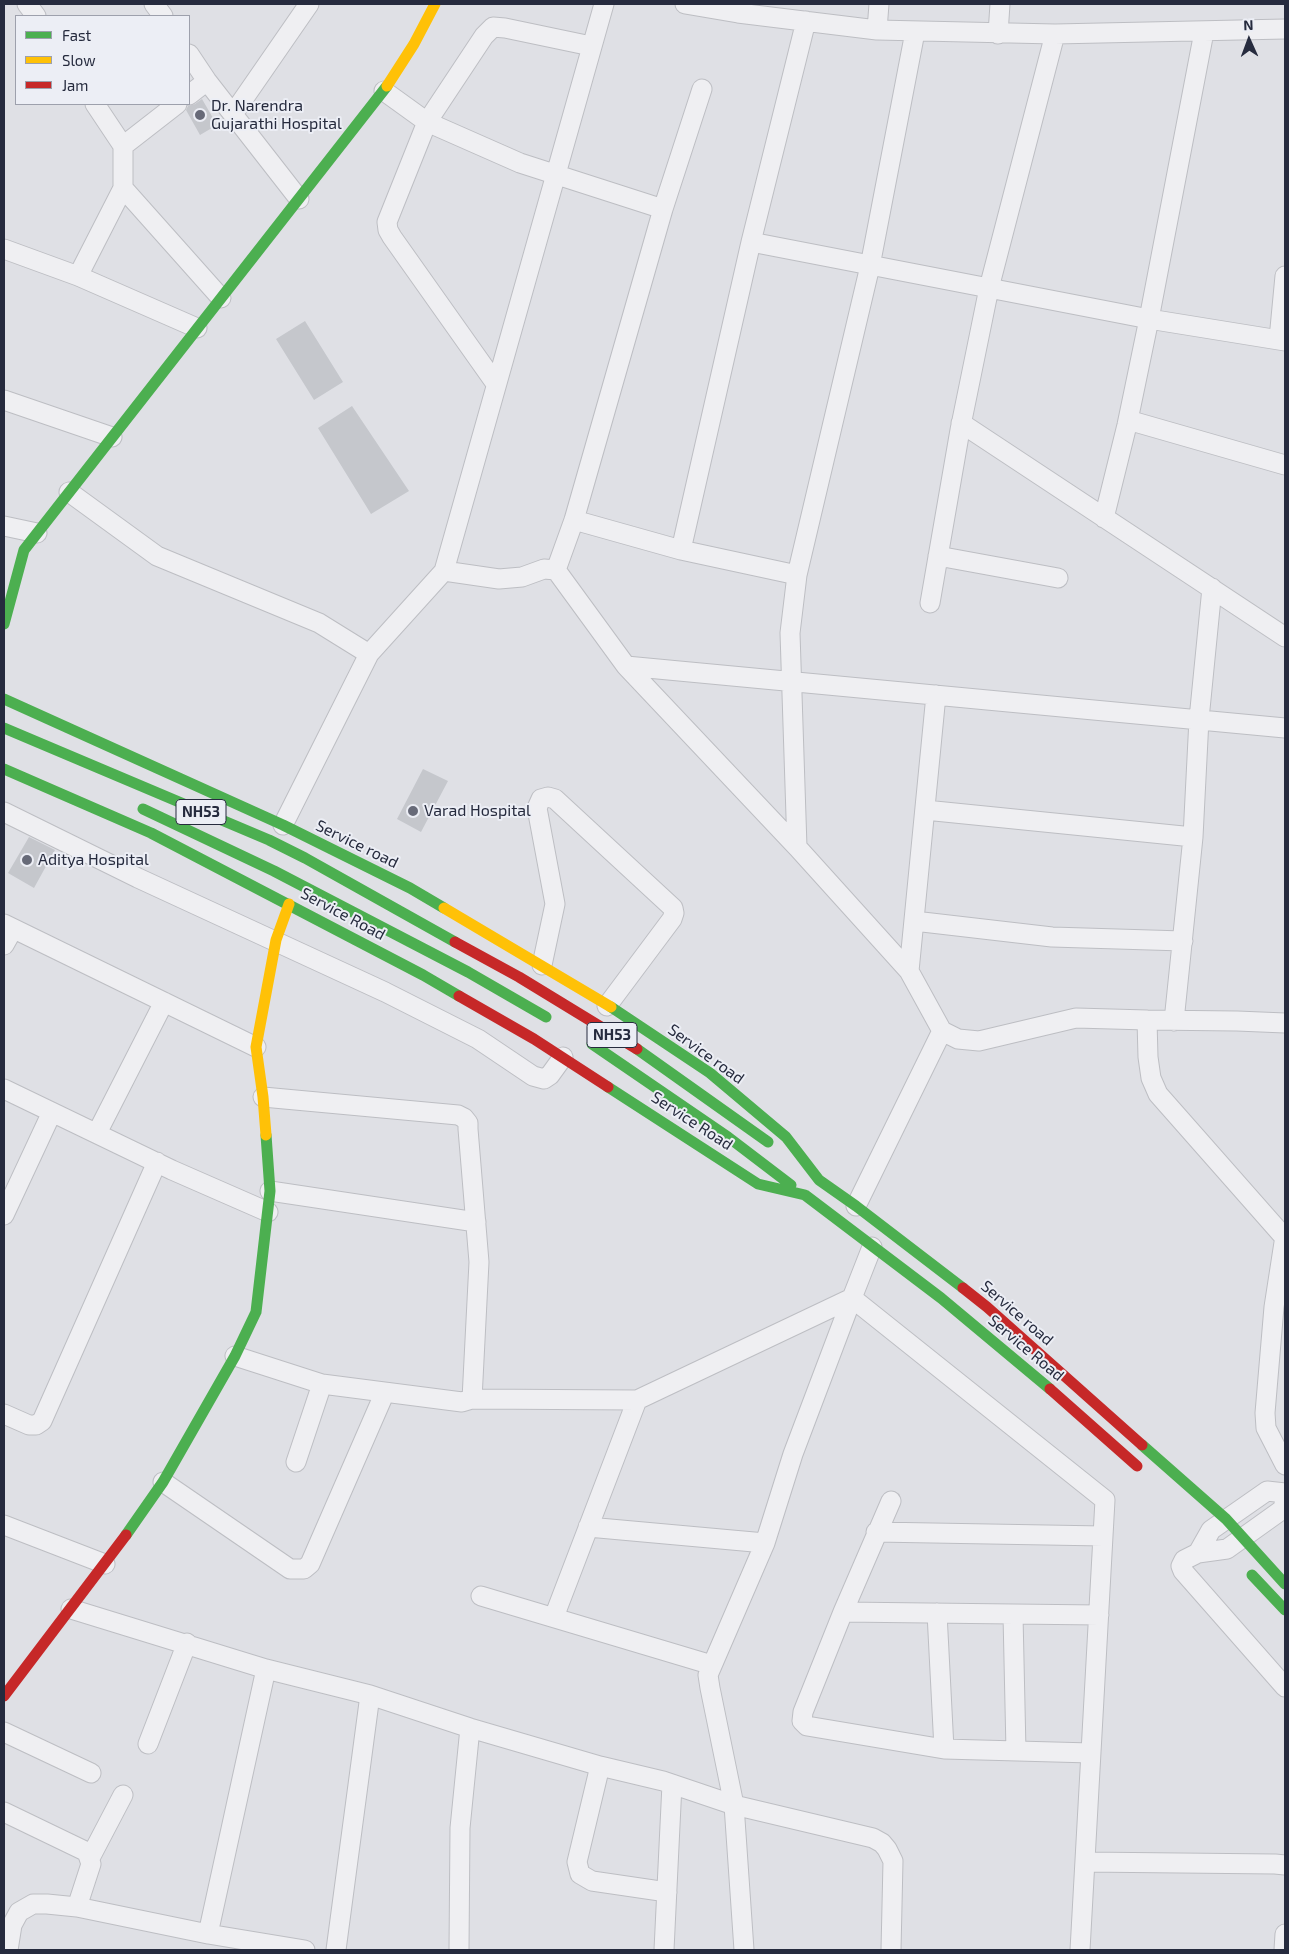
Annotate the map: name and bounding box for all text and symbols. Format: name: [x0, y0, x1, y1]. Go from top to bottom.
legend: [15, 15, 190, 105]
north arrow: [1224, 15, 1274, 65]
text: N: [1243, 16, 1254, 33]
text: Fast: [62, 26, 91, 44]
text: Slow: [62, 51, 96, 69]
text: Jam: [62, 76, 88, 94]
place label: Dr. Narendra Gujarathi Hospital: [211, 96, 342, 134]
marker: Dr. Narendra Gujarathi Hospital: [193, 108, 207, 122]
road number: NH53: [176, 800, 226, 824]
place label: Varad Hospital: [424, 801, 531, 821]
marker: Varad Hospital: [406, 804, 420, 818]
street label: Service road: [313, 816, 401, 872]
place label: Aditya Hospital: [38, 850, 149, 870]
marker: Aditya Hospital: [20, 853, 34, 867]
street label: Service Road: [297, 884, 389, 944]
street label: Service road: [664, 1020, 748, 1088]
road number: NH53: [587, 1022, 637, 1048]
street label: Service Road: [648, 1088, 736, 1154]
street label: Service road: [977, 1276, 1057, 1350]
street label: Service Road: [984, 1311, 1068, 1385]

